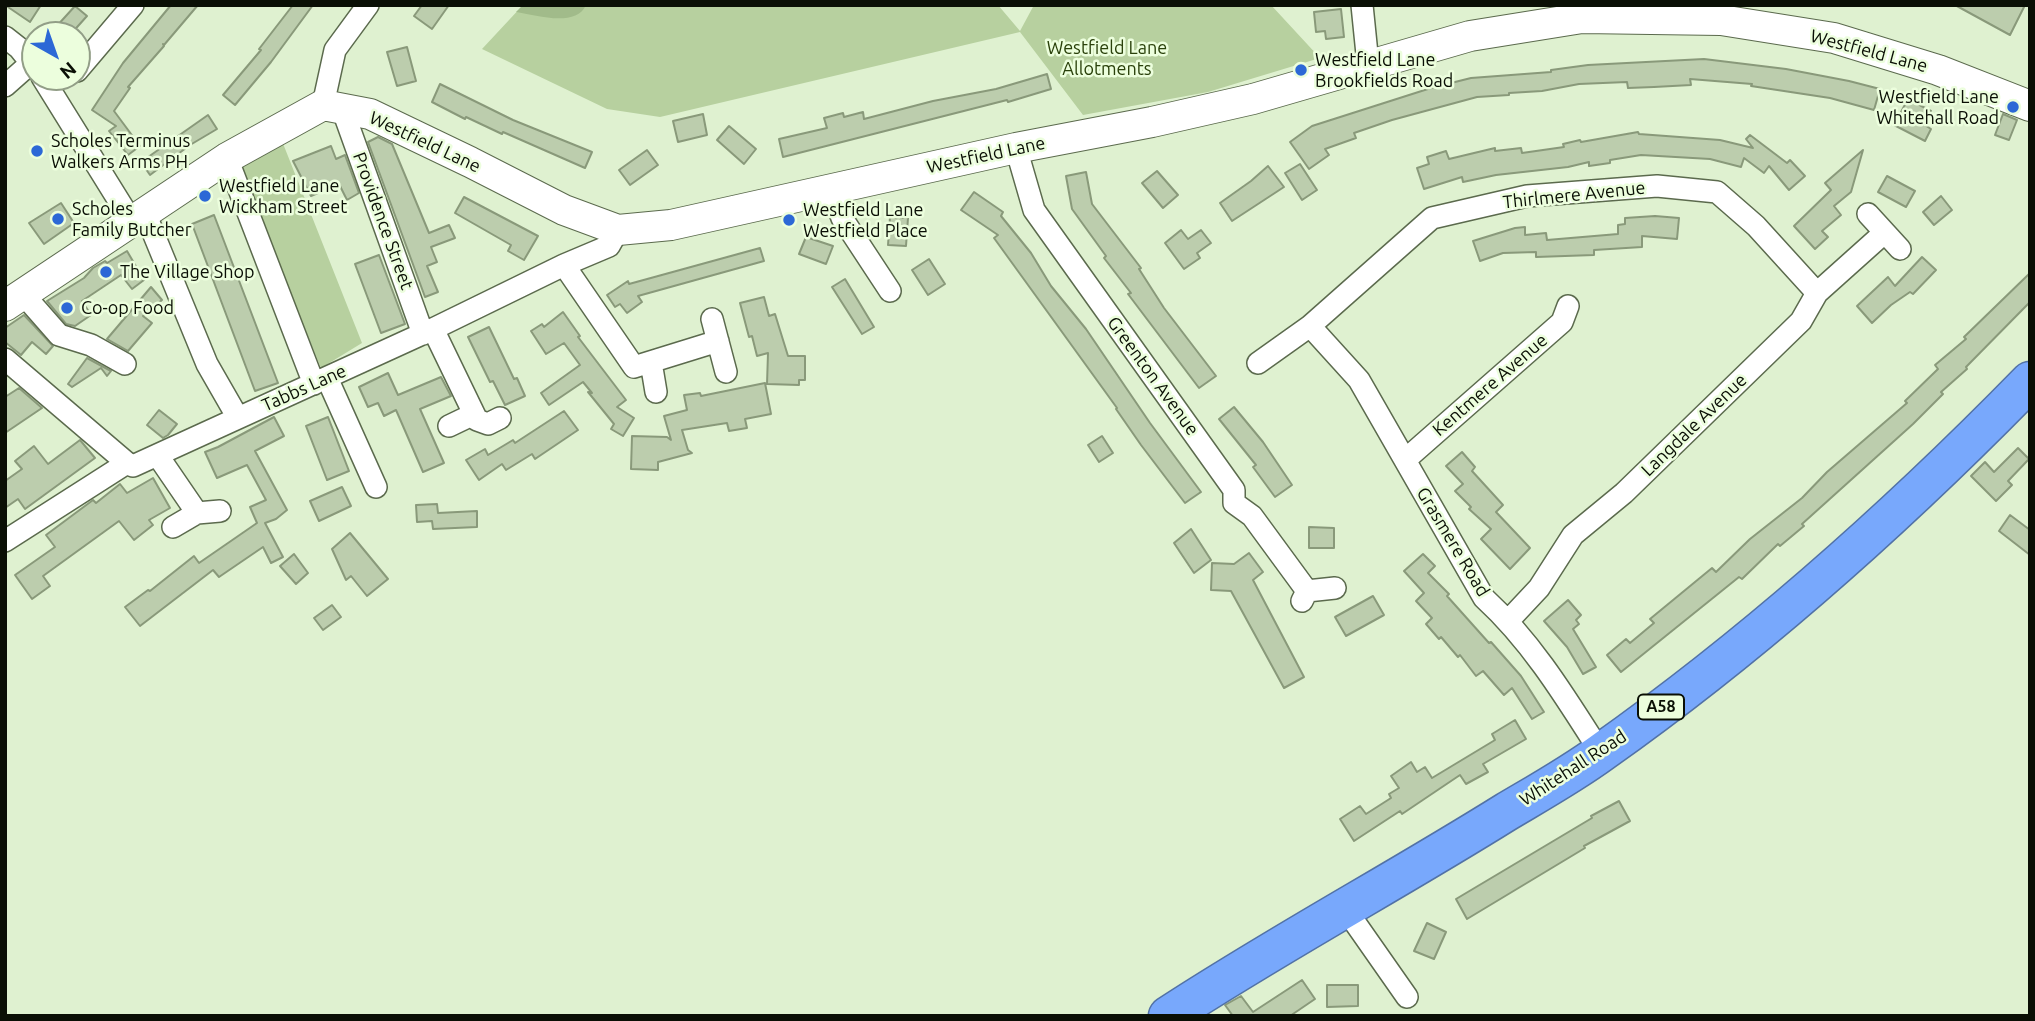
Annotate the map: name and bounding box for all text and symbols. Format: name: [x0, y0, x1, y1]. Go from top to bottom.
north arrow: [21, 21, 91, 91]
street label: Westfield Lane: [1808, 25, 1930, 77]
park label: Westfield Lane Allotments: [1047, 37, 1167, 80]
place label: Westfield Lane Brookfields Road: [1315, 49, 1453, 92]
text: N: [56, 58, 81, 84]
marker: Westfield Lane Brookfields Road: [1293, 62, 1309, 78]
place label: Westfield Lane Whitehall Road: [1876, 86, 1999, 128]
marker: Westfield Lane Whitehall Road: [2005, 99, 2021, 115]
street label: Westfield Lane: [366, 107, 484, 177]
place label: Scholes Terminus Walkers Arms PH: [51, 130, 190, 172]
street label: Westfield Lane: [925, 132, 1047, 178]
marker: Scholes Terminus Walkers Arms PH: [29, 143, 45, 159]
street label: Providence Street: [348, 149, 418, 293]
place label: Westfield Lane Wickham Street: [219, 175, 347, 218]
street label: Thirlmere Avenue: [1502, 177, 1646, 213]
marker: Westfield Lane Wickham Street: [197, 188, 213, 204]
place label: Scholes Family Butcher: [72, 198, 192, 241]
place label: Westfield Lane Westfield Place: [803, 199, 928, 242]
marker: Scholes Family Butcher: [50, 211, 66, 227]
marker: Westfield Lane Westfield Place: [781, 212, 797, 228]
place label: The Village Shop: [120, 261, 255, 283]
marker: The Village Shop: [98, 264, 114, 280]
place label: Co-op Food: [81, 297, 174, 319]
marker: Co-op Food: [59, 300, 75, 316]
street label: Greenton Avenue: [1103, 312, 1203, 440]
street label: Kentmere Avenue: [1428, 329, 1552, 441]
street label: Tabbs Lane: [258, 360, 350, 416]
street label: Langdale Avenue: [1637, 369, 1751, 481]
street label: Grasmere Road: [1412, 483, 1494, 601]
road number: A58: [1638, 694, 1684, 720]
street label: Whitehall Road: [1516, 725, 1630, 811]

